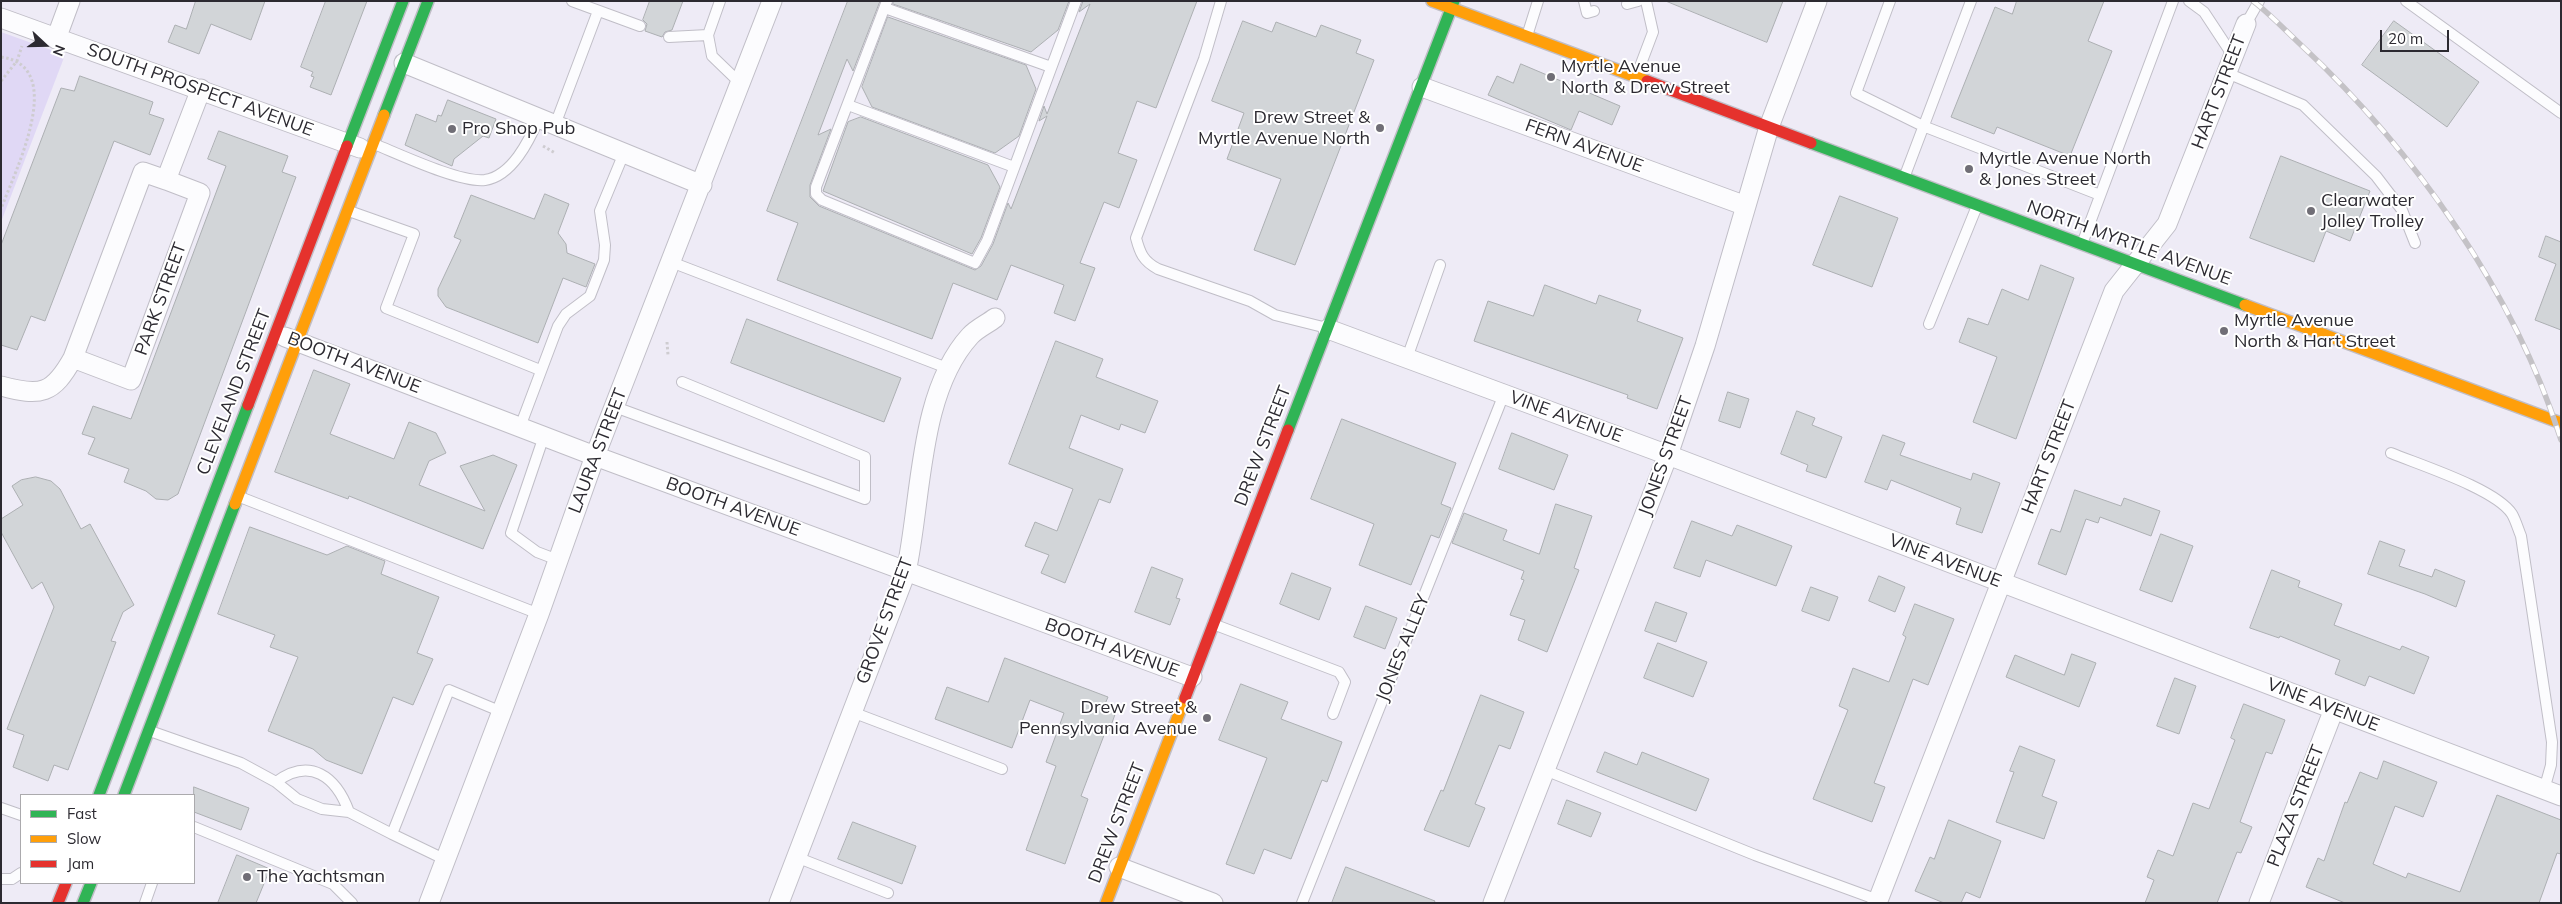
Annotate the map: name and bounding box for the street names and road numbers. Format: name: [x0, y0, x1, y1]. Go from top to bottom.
street label: HART STREET: [2187, 32, 2251, 152]
street label: SOUTH PROSPECT AVENUE: [84, 39, 316, 141]
street label: FERN AVENUE: [1522, 115, 1646, 177]
street label: NORTH MYRTLE AVENUE: [2024, 196, 2234, 290]
street label: PARK STREET: [131, 240, 191, 358]
street label: CLEVELAND STREET: [192, 306, 276, 478]
street label: BOOTH AVENUE: [284, 328, 424, 398]
street label: DREW STREET: [1230, 383, 1296, 509]
street label: LAURA STREET: [564, 386, 632, 516]
street label: VINE AVENUE: [1507, 387, 1625, 447]
street label: JONES STREET: [1634, 393, 1698, 519]
street label: HART STREET: [2017, 397, 2081, 517]
street label: BOOTH AVENUE: [663, 473, 803, 541]
street label: VINE AVENUE: [1886, 530, 2004, 592]
street label: GROVE STREET: [852, 555, 918, 687]
street label: JONES ALLEY: [1372, 591, 1434, 705]
street label: BOOTH AVENUE: [1042, 614, 1182, 682]
street label: VINE AVENUE: [2264, 674, 2382, 736]
street label: PLAZA STREET: [2263, 742, 2329, 870]
street label: DREW STREET: [1084, 760, 1150, 886]

